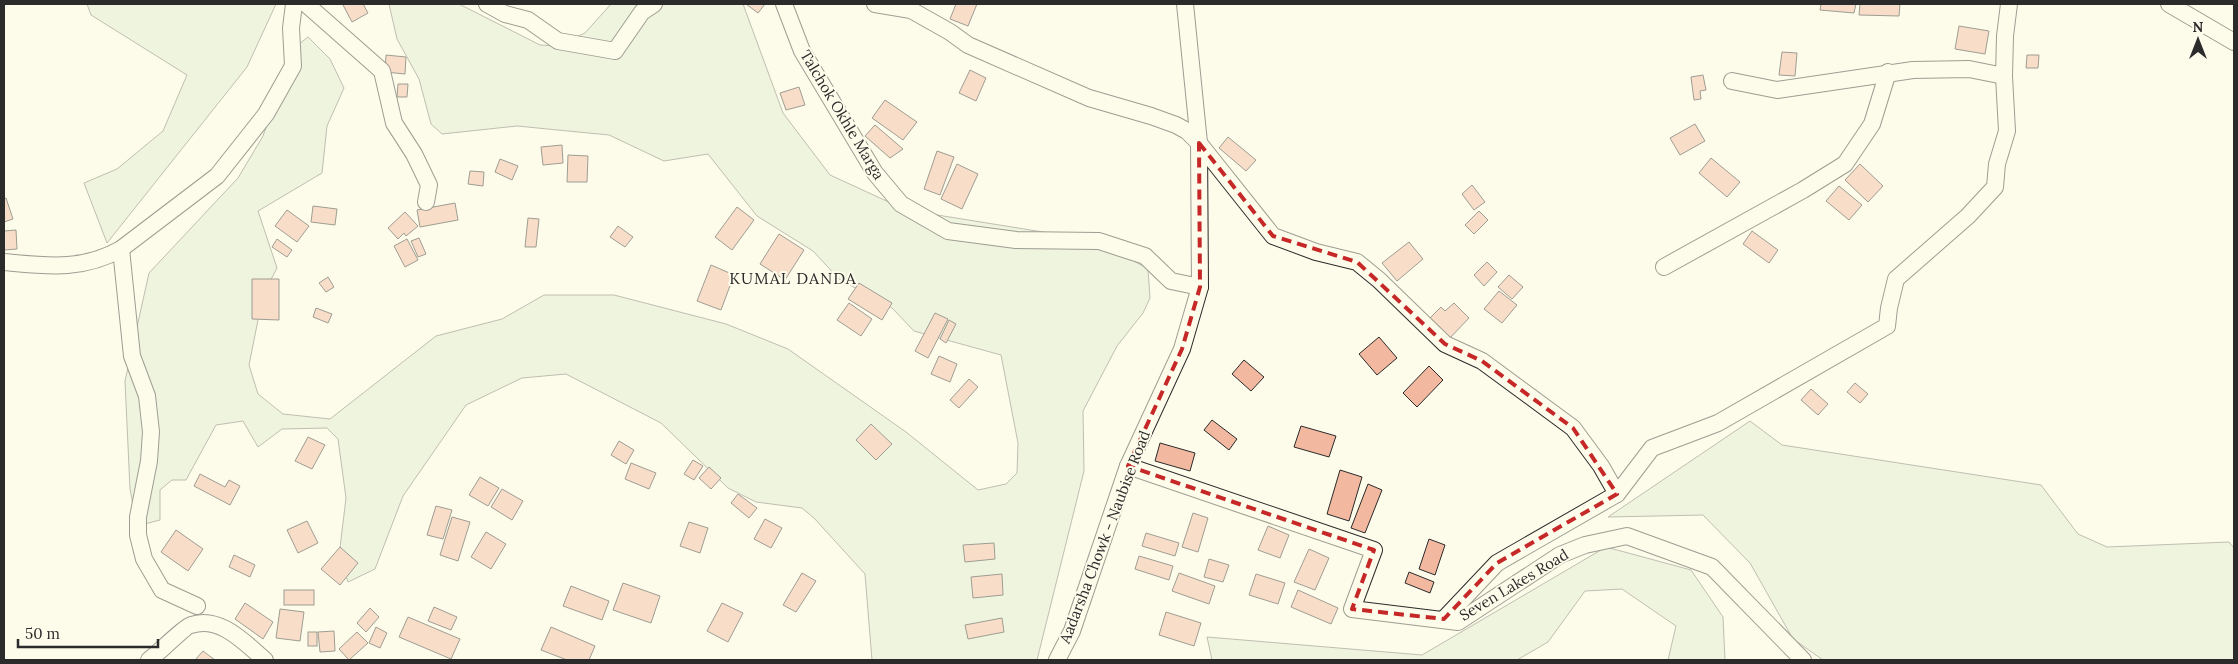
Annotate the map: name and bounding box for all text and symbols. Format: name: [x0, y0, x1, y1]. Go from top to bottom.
north arrow: [2173, 15, 2223, 65]
text: N: [2193, 18, 2204, 36]
street label: Talchok Okhle Marga: [796, 46, 889, 183]
district label: KUMAL DANDA: [729, 268, 857, 288]
street label: Aadarsha Chowk - Naubise Road: [1055, 428, 1154, 647]
street label: Seven Lakes Road: [1456, 545, 1572, 625]
scale bar: [18, 616, 158, 648]
text: 50 m: [25, 624, 60, 643]

